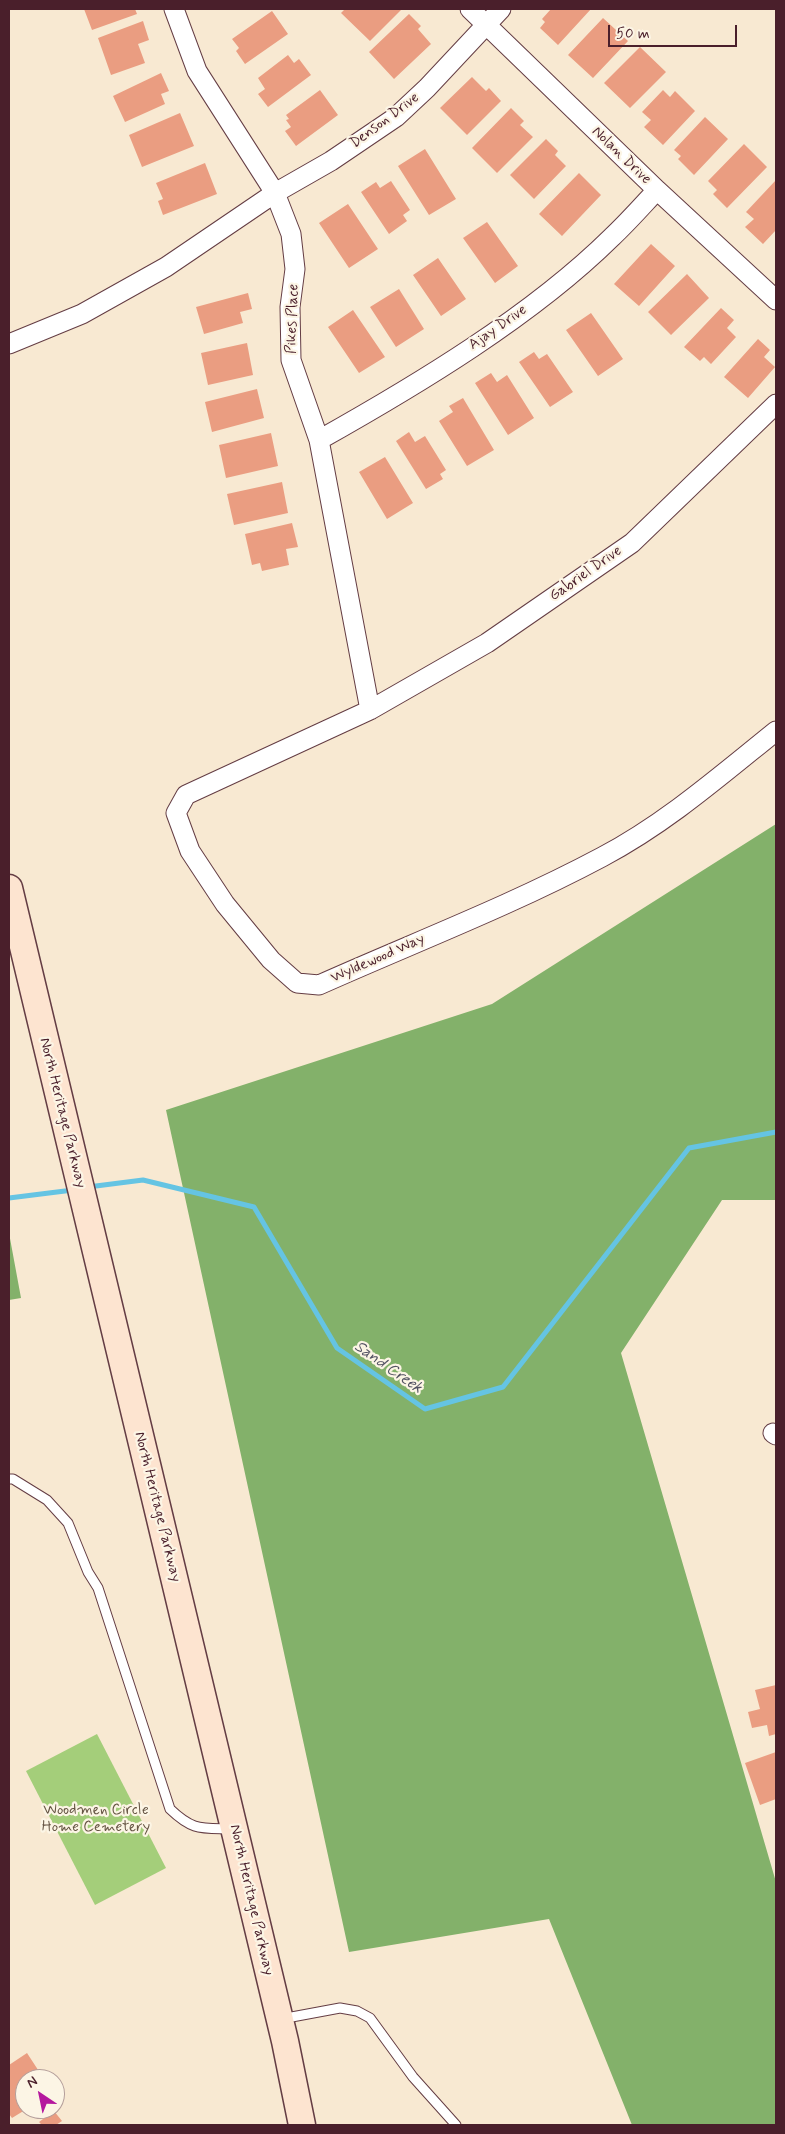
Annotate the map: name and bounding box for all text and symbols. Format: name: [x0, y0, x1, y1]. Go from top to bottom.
scale bar: [610, 15, 739, 47]
text: 50 m: [616, 24, 650, 44]
street label: Denson Drive: [347, 89, 423, 153]
street label: Nolan Drive: [588, 123, 654, 189]
street label: Pikes Place: [283, 284, 303, 354]
street label: Ajay Drive: [465, 301, 531, 355]
street label: Gabriel Drive: [546, 542, 626, 606]
street label: Wyldewood Way: [328, 930, 428, 988]
street label: North Heritage Parkway: [35, 1036, 89, 1190]
water label: Sand Creek: [350, 1338, 426, 1398]
street label: North Heritage Parkway: [130, 1430, 184, 1584]
park label: Woodmen Circle Home Cemetery: [42, 1802, 150, 1837]
street label: North Heritage Parkway: [225, 1823, 277, 1977]
north arrow: [15, 2069, 65, 2119]
text: N: [23, 2072, 41, 2092]

